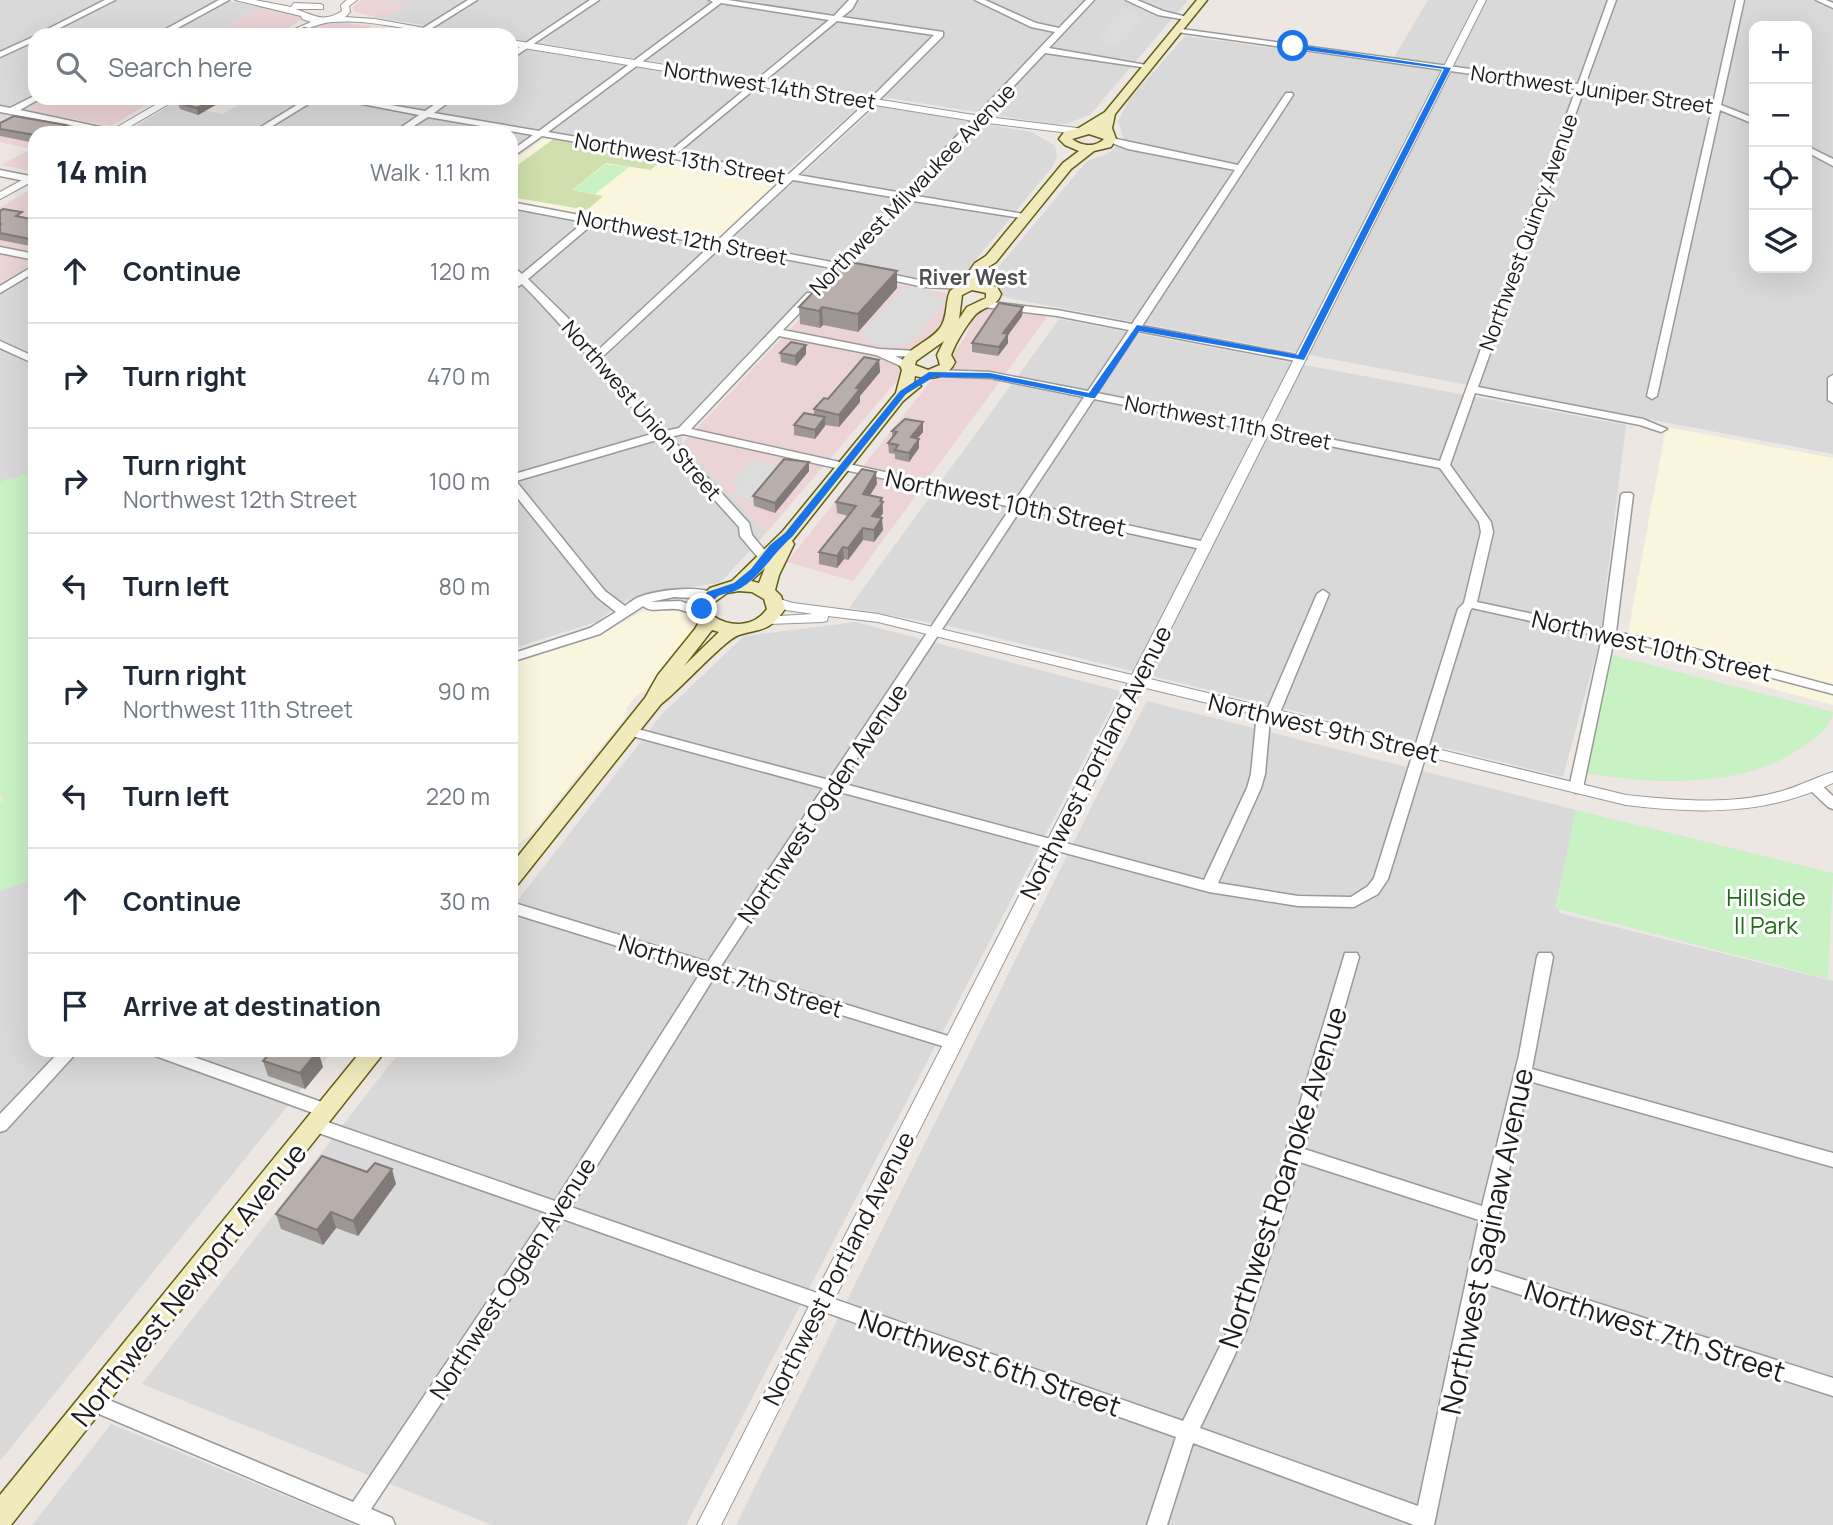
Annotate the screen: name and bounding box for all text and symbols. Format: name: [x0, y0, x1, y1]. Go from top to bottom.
map controls: [1749, 21, 1812, 273]
button: +: [1749, 21, 1812, 84]
search box: [28, 28, 518, 105]
route start: [1277, 30, 1308, 61]
icon: search: [52, 48, 90, 86]
text: Search here: [108, 49, 253, 85]
street label: Northwest 14th Street: [662, 54, 878, 116]
street label: Northwest Juniper Street: [1469, 58, 1715, 120]
street label: Northwest Milwaukee Avenue: [803, 77, 1021, 301]
button: −: [1749, 84, 1812, 147]
street label: Northwest Quincy Avenue: [1472, 110, 1584, 354]
street label: Northwest 13th Street: [572, 126, 788, 190]
button: locate: [1749, 147, 1812, 210]
text: 14 min: [56, 151, 148, 192]
text: Walk · 1.1 km: [370, 156, 490, 188]
street label: Northwest 12th Street: [574, 203, 790, 271]
button: layers: [1749, 210, 1812, 273]
icon: ahead: [56, 252, 94, 290]
text: Continue: [123, 253, 241, 289]
text: 120 m: [430, 255, 490, 287]
district label: River West: [919, 263, 1027, 291]
street label: Northwest Union Street: [556, 314, 728, 506]
icon: right: [56, 357, 94, 395]
text: Turn right: [123, 358, 247, 394]
text: 470 m: [427, 360, 490, 392]
street label: Northwest 11th Street: [1122, 388, 1334, 456]
text: Turn right: [123, 447, 247, 483]
street label: Northwest 10th Street: [883, 460, 1129, 544]
icon: right: [56, 462, 94, 500]
text: 100 m: [429, 465, 490, 497]
text: Northwest 12th Street: [123, 483, 357, 515]
icon: left: [56, 567, 94, 605]
text: Turn left: [123, 568, 230, 604]
text: 80 m: [439, 570, 490, 602]
route end: [686, 593, 717, 624]
street label: Northwest 10th Street: [1529, 601, 1775, 689]
street label: Northwest Portland Avenue: [1011, 619, 1179, 905]
text: Turn right: [123, 657, 247, 693]
icon: right: [56, 672, 94, 710]
text: 90 m: [438, 675, 490, 707]
street label: Northwest Ogden Avenue: [729, 677, 915, 929]
street label: Northwest 9th Street: [1205, 684, 1443, 770]
text: Northwest 11th Street: [123, 693, 353, 725]
icon: left: [56, 777, 94, 815]
text: Turn left: [123, 778, 230, 814]
text: 220 m: [426, 780, 490, 812]
park label: Hillside II Park: [1726, 880, 1806, 941]
icon: ahead: [56, 882, 94, 920]
text: Continue: [123, 883, 241, 919]
text: 30 m: [439, 885, 490, 917]
street label: Northwest 7th Street: [615, 925, 847, 1025]
icon: arrive: [56, 987, 94, 1025]
text: Arrive at destination: [123, 988, 381, 1024]
street label: Northwest Roanoke Avenue: [1209, 1001, 1355, 1353]
street label: Northwest Saginaw Avenue: [1431, 1064, 1541, 1418]
street label: Northwest Portland Avenue: [754, 1125, 922, 1411]
street label: Northwest Newport Avenue: [62, 1134, 314, 1434]
street label: Northwest Ogden Avenue: [421, 1150, 603, 1406]
street label: Northwest 7th Street: [1520, 1270, 1790, 1390]
street label: Northwest 6th Street: [854, 1299, 1126, 1425]

